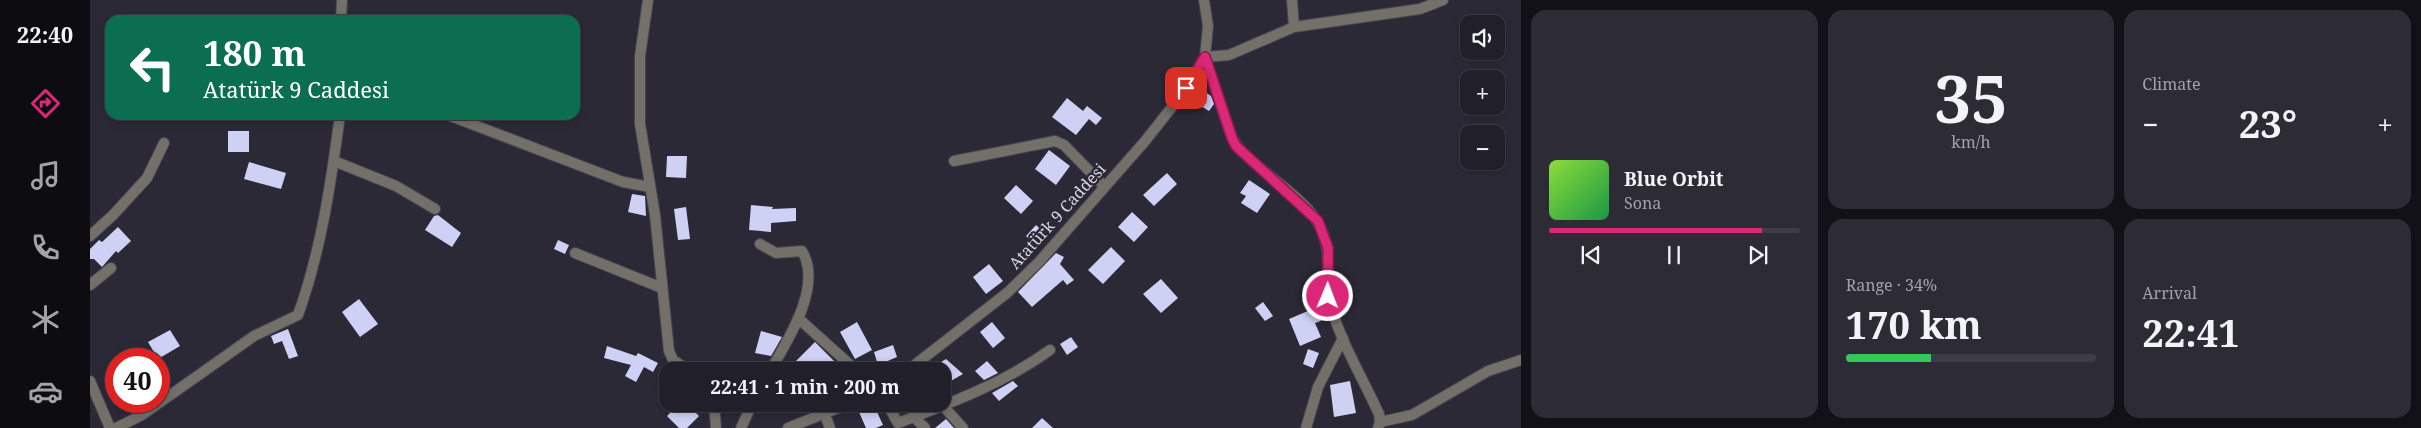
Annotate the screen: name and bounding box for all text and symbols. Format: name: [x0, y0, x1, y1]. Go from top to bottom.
map controls: [1460, 15, 1505, 170]
button: sound: [1460, 15, 1505, 60]
text: 22:40: [17, 19, 73, 49]
text: 180 m: [203, 29, 306, 76]
icon: left: [120, 35, 185, 100]
text: 35: [1934, 54, 2008, 142]
pin: [1165, 67, 1207, 109]
button: +: [1460, 70, 1505, 115]
text: Climate: [2142, 73, 2201, 95]
text: Atatürk 9 Caddesi: [203, 74, 389, 104]
icon: arrive: [1172, 74, 1200, 102]
icon: directions: [28, 86, 63, 121]
text: 23°: [2239, 97, 2297, 149]
text: −: [2142, 105, 2159, 143]
text: +: [2377, 105, 2393, 143]
button: −: [1460, 125, 1505, 170]
text: km/h: [1951, 131, 1991, 153]
icon: music: [28, 158, 63, 193]
street label: Atatürk 9 Caddesi: [1004, 158, 1110, 274]
text: Blue Orbit: [1624, 166, 1724, 192]
text: Sona: [1624, 192, 1661, 214]
icon: phone: [28, 230, 63, 265]
icon: previous: [1577, 241, 1605, 269]
icon: pause: [1660, 241, 1688, 269]
icon: next: [1744, 241, 1772, 269]
position arrow: [1301, 269, 1353, 321]
text: Range · 34%: [1846, 274, 1937, 296]
text: Arrival: [2142, 282, 2197, 304]
text: 170 km: [1846, 298, 1982, 350]
icon: climate: [28, 302, 63, 337]
text: 22:41: [2142, 306, 2240, 358]
speed limit sign: 40: [105, 348, 170, 413]
icon: car: [28, 374, 63, 409]
text: 22:41 · 1 min · 200 m: [710, 374, 900, 400]

